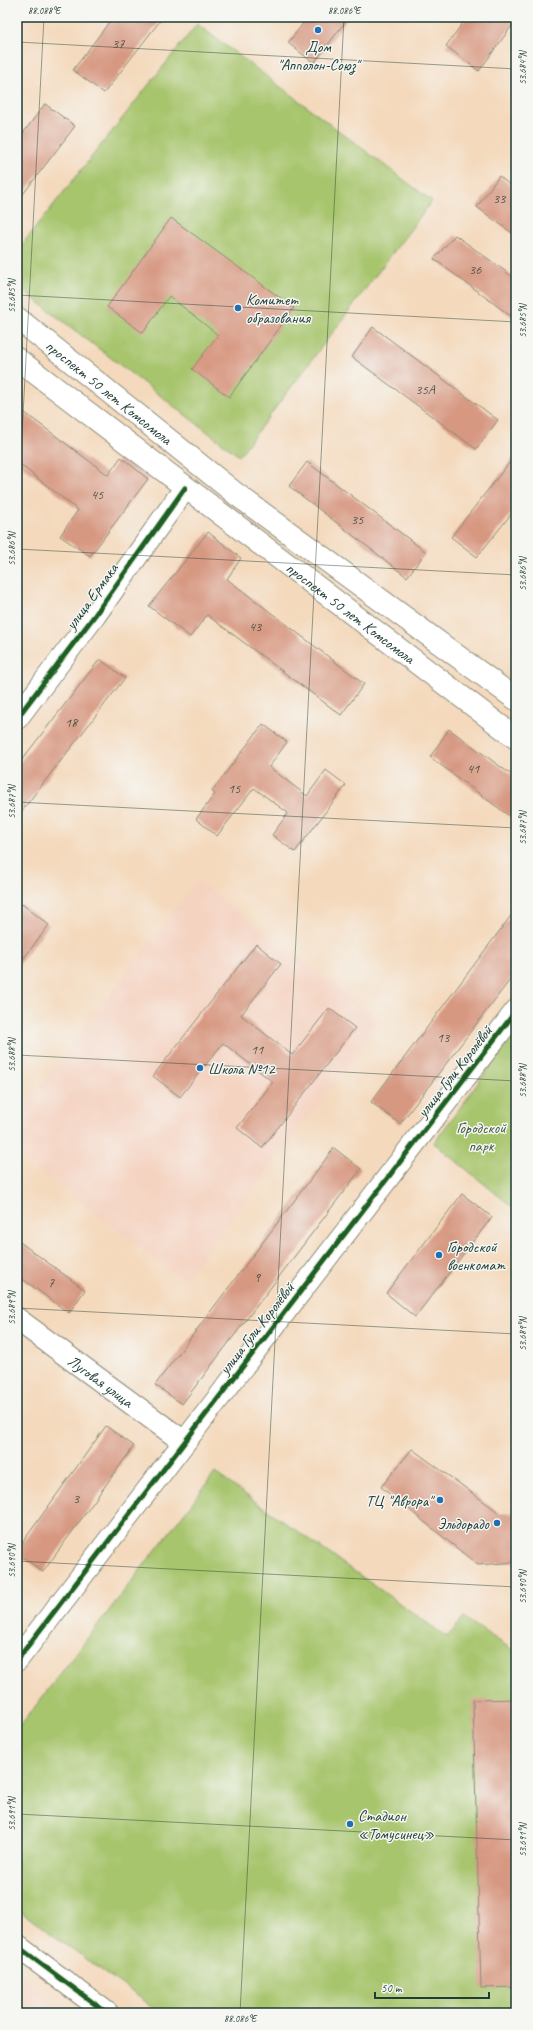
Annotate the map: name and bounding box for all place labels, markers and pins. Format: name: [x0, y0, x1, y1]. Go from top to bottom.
marker: Дом "Апполон-Союз": [313, 25, 323, 35]
place label: Дом "Апполон-Союз": [277, 37, 362, 75]
place label: Комитет образования: [246, 290, 312, 328]
marker: Комитет образования: [233, 303, 243, 313]
place label: Школа №12: [208, 1059, 277, 1079]
marker: Школа №12: [195, 1063, 205, 1073]
place label: Городской военкомат: [447, 1237, 506, 1275]
marker: Городской военкомат: [434, 1250, 444, 1260]
place label: ТЦ "Аврора": [366, 1491, 435, 1511]
marker: ТЦ "Аврора": [435, 1495, 445, 1505]
place label: Эльдорадо: [437, 1514, 490, 1534]
marker: Эльдорадо: [492, 1518, 502, 1528]
place label: Стадион «Томусинец»: [358, 1806, 434, 1844]
marker: Стадион «Томусинец»: [345, 1819, 355, 1829]

